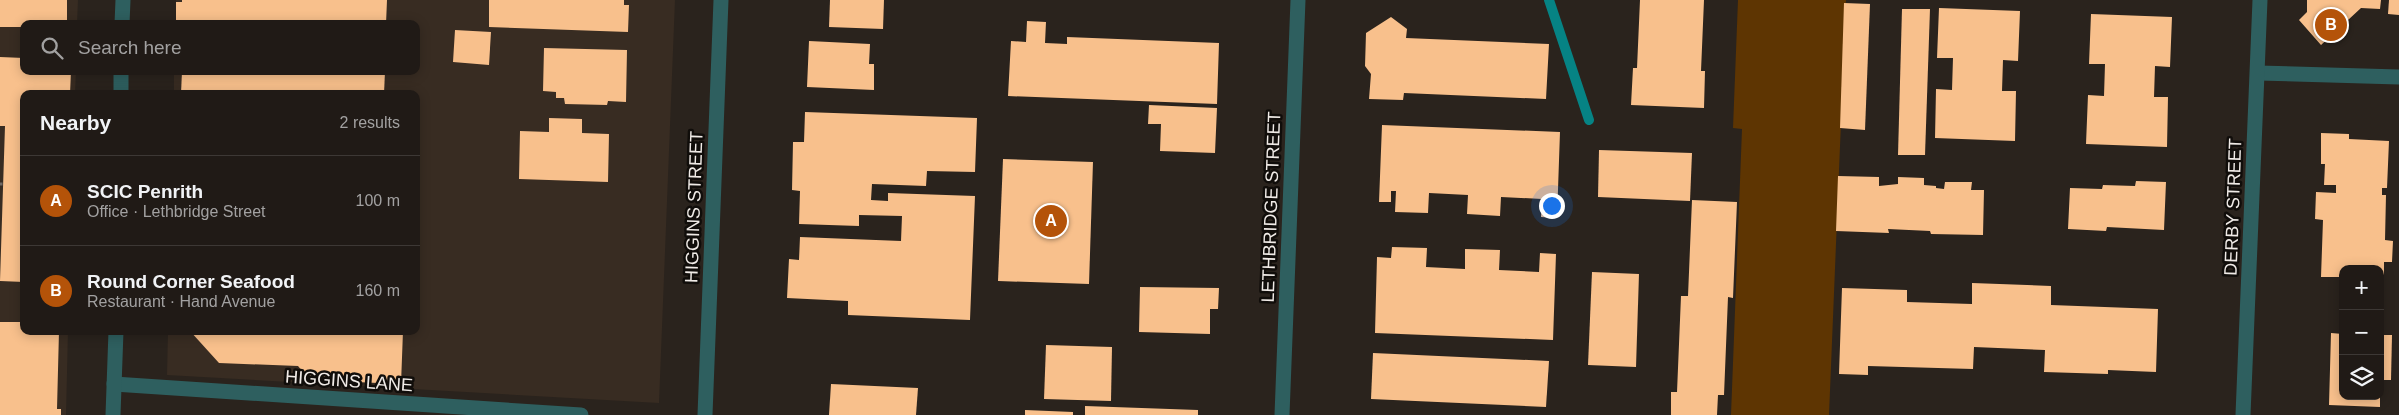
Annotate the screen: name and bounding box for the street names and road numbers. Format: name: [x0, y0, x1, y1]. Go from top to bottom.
street label: LETHBRIDGE STREET: [1258, 111, 1284, 303]
street label: HIGGINS STREET: [681, 131, 707, 283]
street label: DERBY STREET: [2221, 138, 2245, 276]
street label: HIGGINS LANE: [284, 367, 414, 395]

